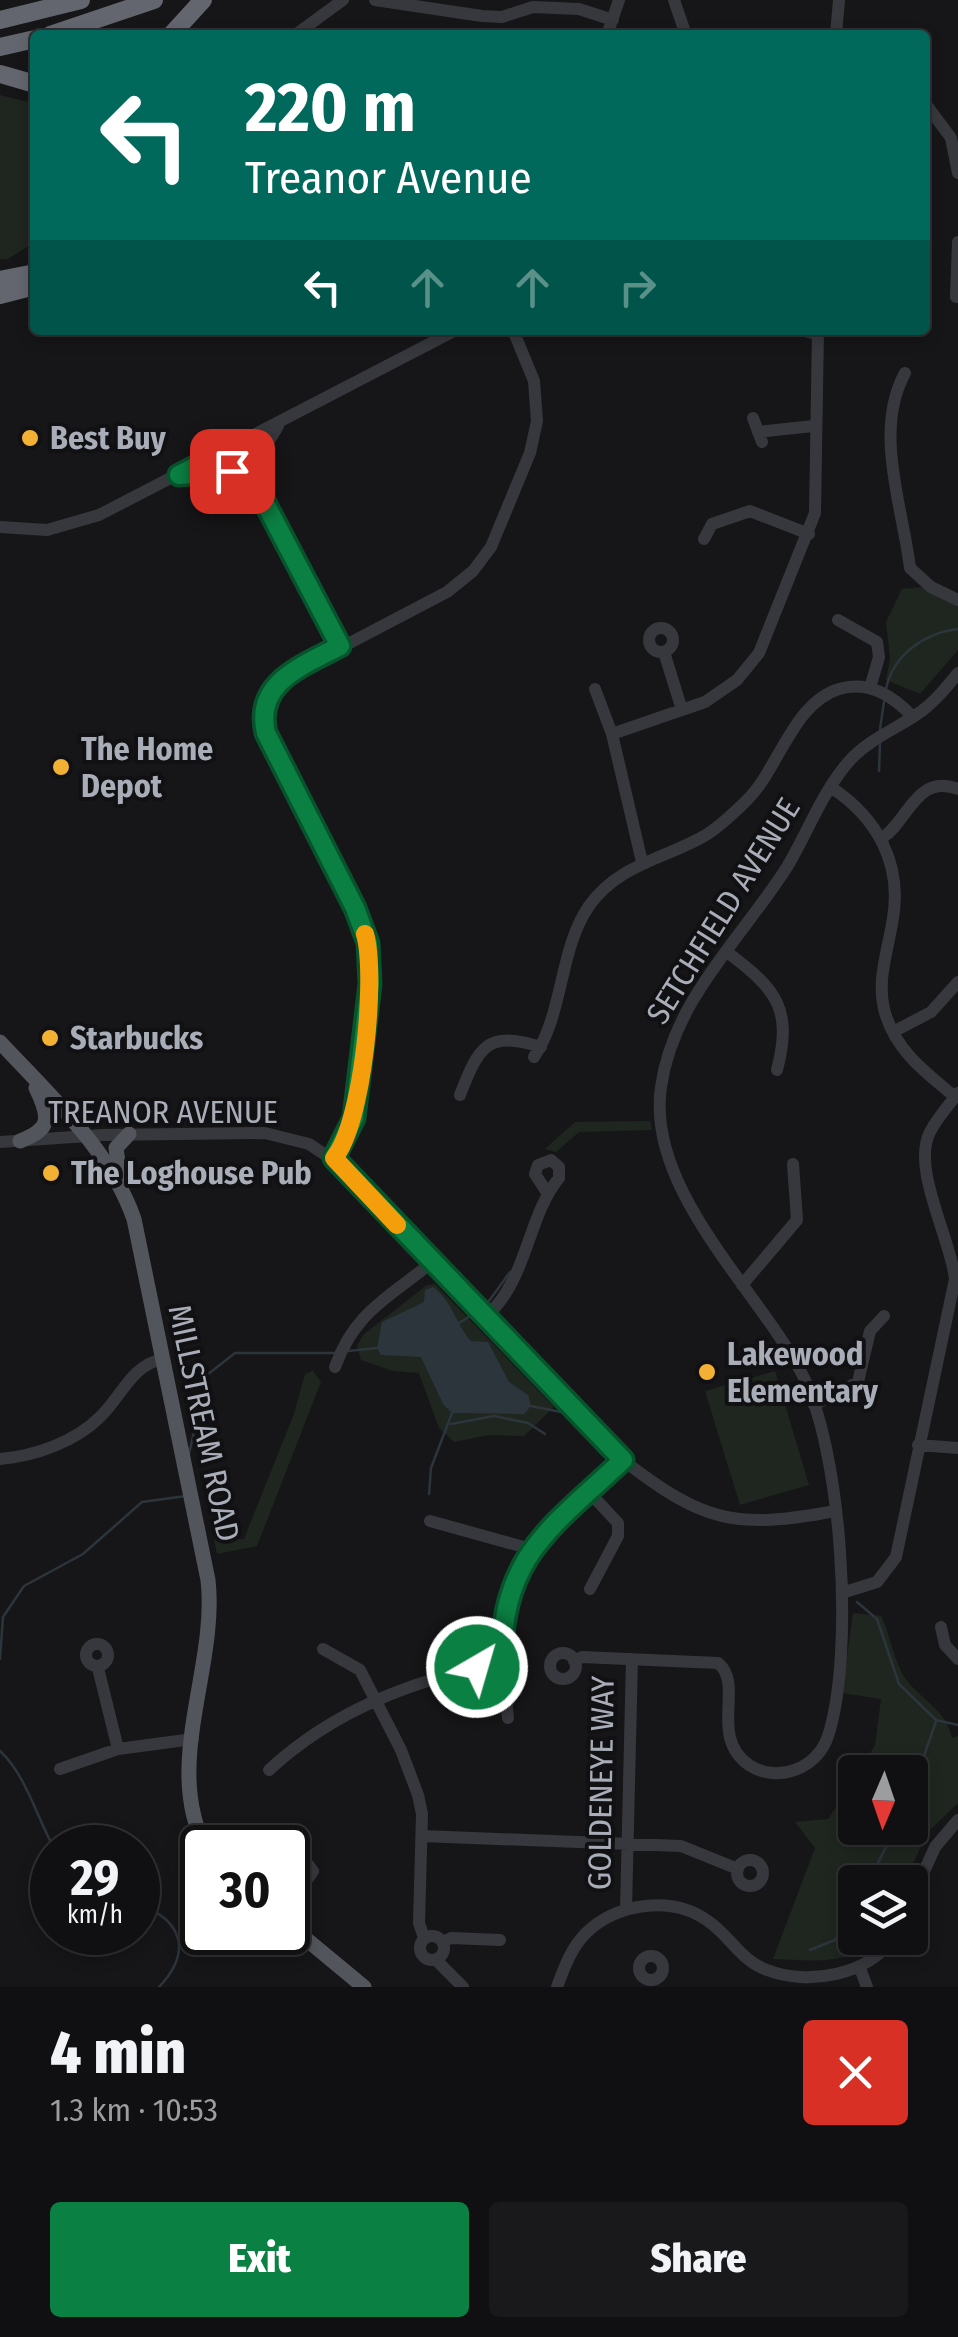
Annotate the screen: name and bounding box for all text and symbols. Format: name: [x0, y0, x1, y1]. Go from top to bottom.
text: 220 m: [245, 66, 416, 150]
icon: left: [80, 70, 210, 200]
text: Treanor Avenue: [245, 151, 532, 205]
icon: left: [295, 260, 350, 315]
icon: ahead: [400, 260, 455, 315]
icon: ahead: [505, 260, 560, 315]
icon: right: [610, 260, 665, 315]
place label: Best Buy: [50, 419, 167, 457]
marker: Best Buy: [19, 427, 41, 449]
pin: [190, 429, 275, 514]
icon: arrive: [205, 444, 260, 499]
place label: The Home Depot: [81, 730, 213, 805]
marker: The Home Depot: [50, 756, 72, 778]
street label: SETCHFIELD AVENUE: [638, 791, 808, 1031]
place label: Starbucks: [70, 1019, 203, 1057]
marker: Starbucks: [39, 1027, 61, 1049]
street label: TREANOR AVENUE: [48, 1093, 278, 1131]
place label: The Loghouse Pub: [71, 1154, 312, 1192]
marker: The Loghouse Pub: [40, 1162, 62, 1184]
street label: MILLSTREAM ROAD: [160, 1301, 248, 1545]
place label: Lakewood Elementary: [727, 1335, 879, 1410]
marker: Lakewood Elementary: [696, 1361, 718, 1383]
position arrow: [425, 1615, 529, 1719]
street label: GOLDENEYE WAY: [580, 1676, 622, 1890]
north arrow: [838, 1755, 928, 1845]
map controls: [838, 1755, 928, 1955]
speed limit sign: 30: [180, 1825, 310, 1955]
text: 29: [71, 1848, 119, 1908]
button: layers: [838, 1865, 928, 1955]
text: km/h: [67, 1900, 123, 1930]
text: 4 min: [50, 2017, 186, 2089]
button: close: [803, 2020, 908, 2125]
text: 1.3 km · 10:53: [50, 2091, 218, 2129]
button: Exit: [50, 2202, 469, 2317]
button: Share: [489, 2202, 908, 2317]

